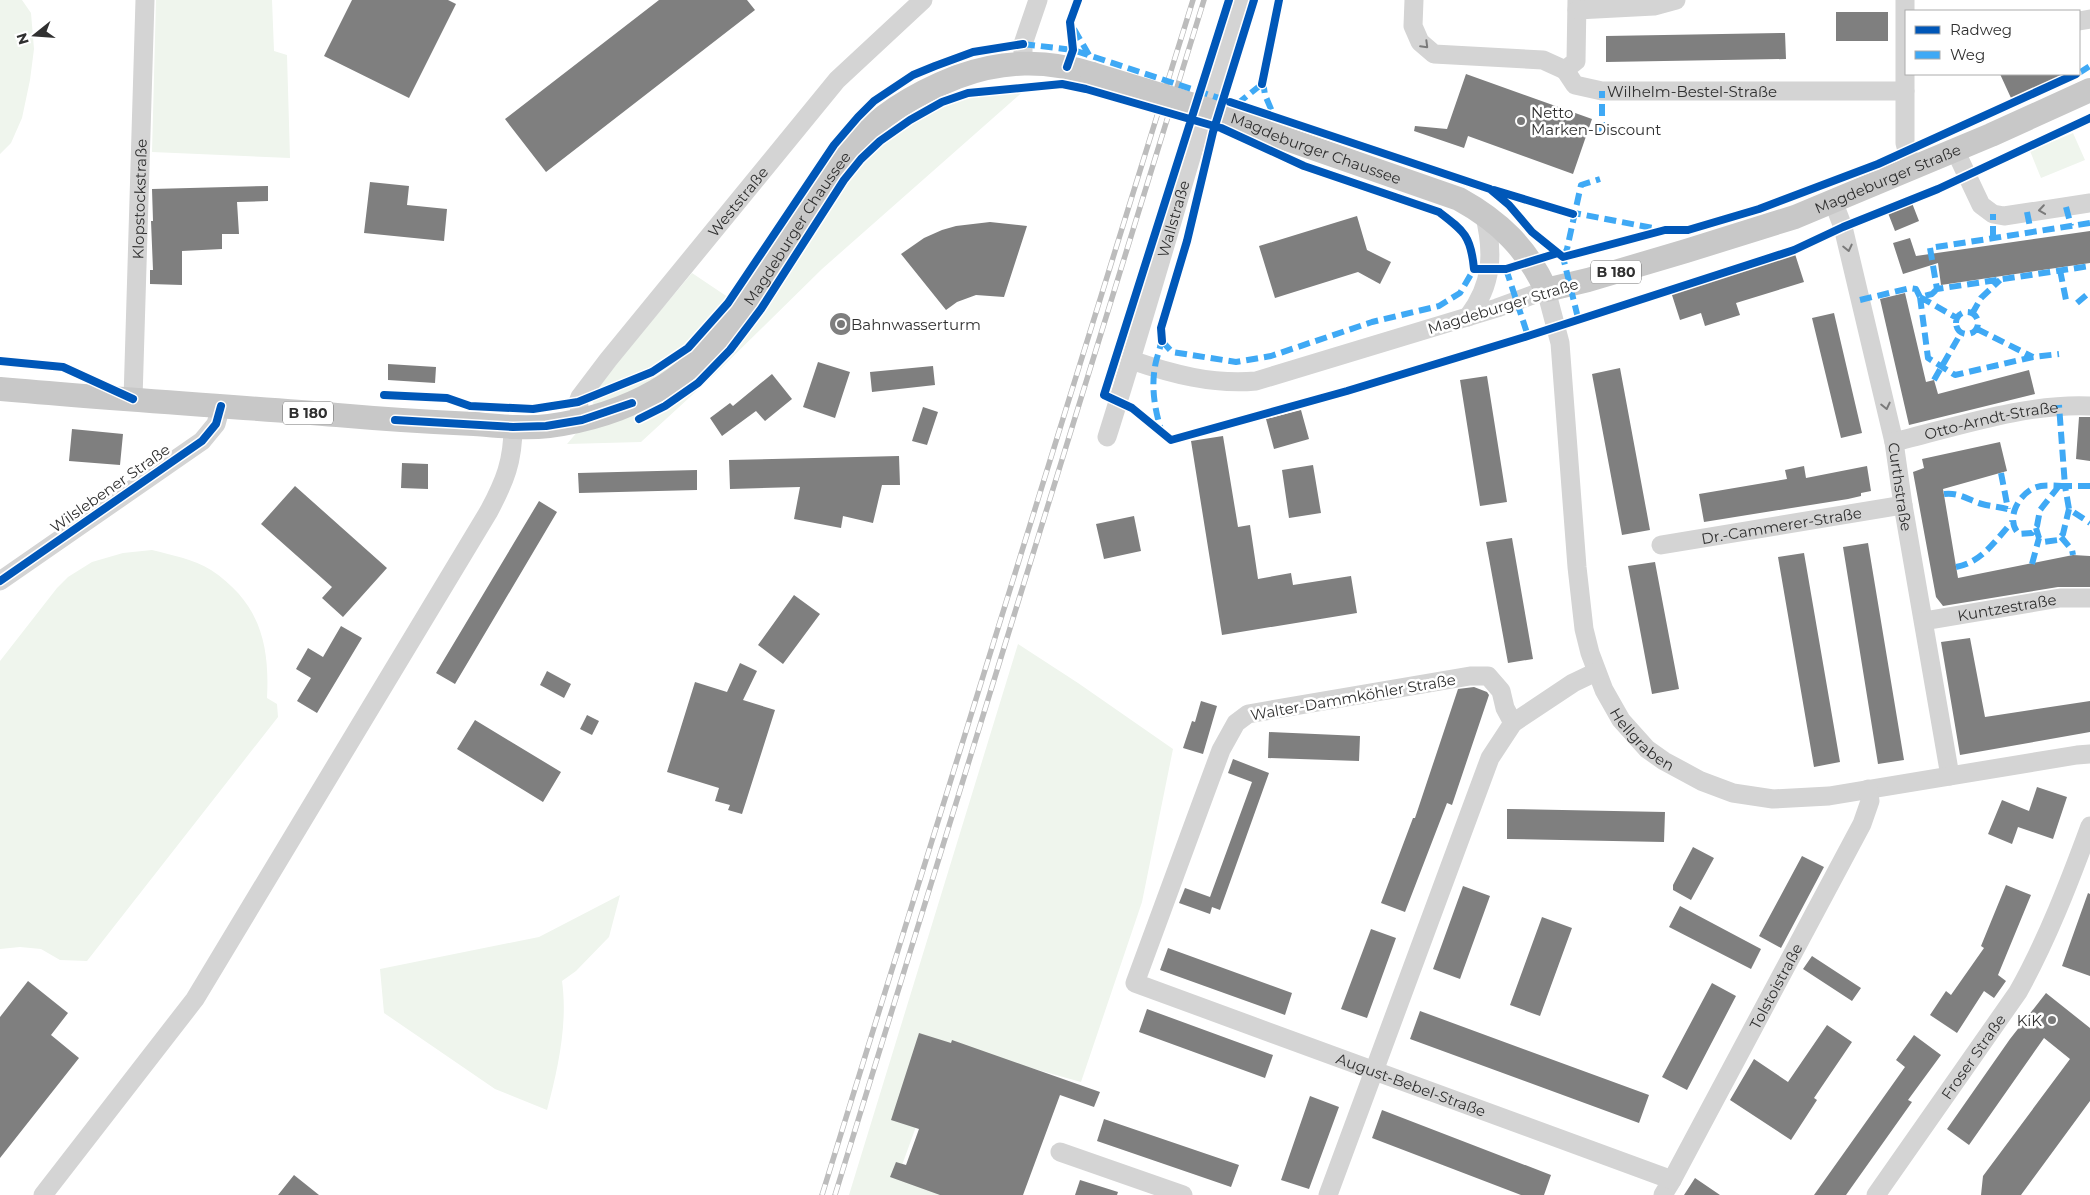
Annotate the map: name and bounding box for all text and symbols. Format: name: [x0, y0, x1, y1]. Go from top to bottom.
north arrow: [10, 10, 60, 60]
legend: [1905, 10, 2080, 75]
text: Radweg: [1950, 20, 2012, 39]
text: N: [12, 31, 33, 47]
one-way arrow: [1419, 39, 1428, 48]
text: Weg: [1950, 45, 1985, 64]
street label: Wilhelm-Bestel-Straße: [1607, 82, 1777, 101]
place label: Netto Marken-Discount: [1531, 103, 1661, 139]
street label: Magdeburger Chaussee: [1229, 108, 1404, 188]
marker: Netto Marken-Discount: [1515, 115, 1527, 127]
street label: Klopstockstraße: [128, 138, 150, 260]
street label: Magdeburger Straße: [1812, 139, 1963, 217]
street label: Magdeburger Chaussee: [739, 147, 855, 309]
street label: Weststraße: [703, 163, 772, 240]
street label: Wallstraße: [1153, 178, 1193, 260]
one-way arrow: [2037, 205, 2046, 215]
one-way arrow: [1842, 243, 1853, 252]
road number: B 180: [1591, 260, 1641, 284]
street label: Magdeburger Straße: [1425, 274, 1581, 338]
place label: Bahnwasserturm: [851, 315, 981, 334]
marker: Bahnwasserturm: [835, 318, 847, 330]
street label: Otto-Arndt-Straße: [1922, 397, 2059, 443]
one-way arrow: [1880, 401, 1890, 409]
road number: B 180: [283, 402, 333, 424]
street label: Wilslebener Straße: [46, 440, 174, 536]
street label: Curthstraße: [1885, 441, 1917, 533]
street label: Dr.-Cammerer-Straße: [1700, 502, 1863, 548]
street label: Kuntzestraße: [1956, 589, 2058, 625]
street label: Walter-Dammköhler Straße: [1249, 670, 1457, 724]
street label: Hellgraben: [1606, 704, 1678, 774]
street label: Tolstoistraße: [1745, 940, 1806, 1032]
street label: Froser Straße: [1937, 1010, 2009, 1103]
place label: KiK: [2017, 1011, 2042, 1030]
marker: KiK: [2046, 1014, 2058, 1026]
street label: August-Bebel-Straße: [1334, 1048, 1489, 1120]

